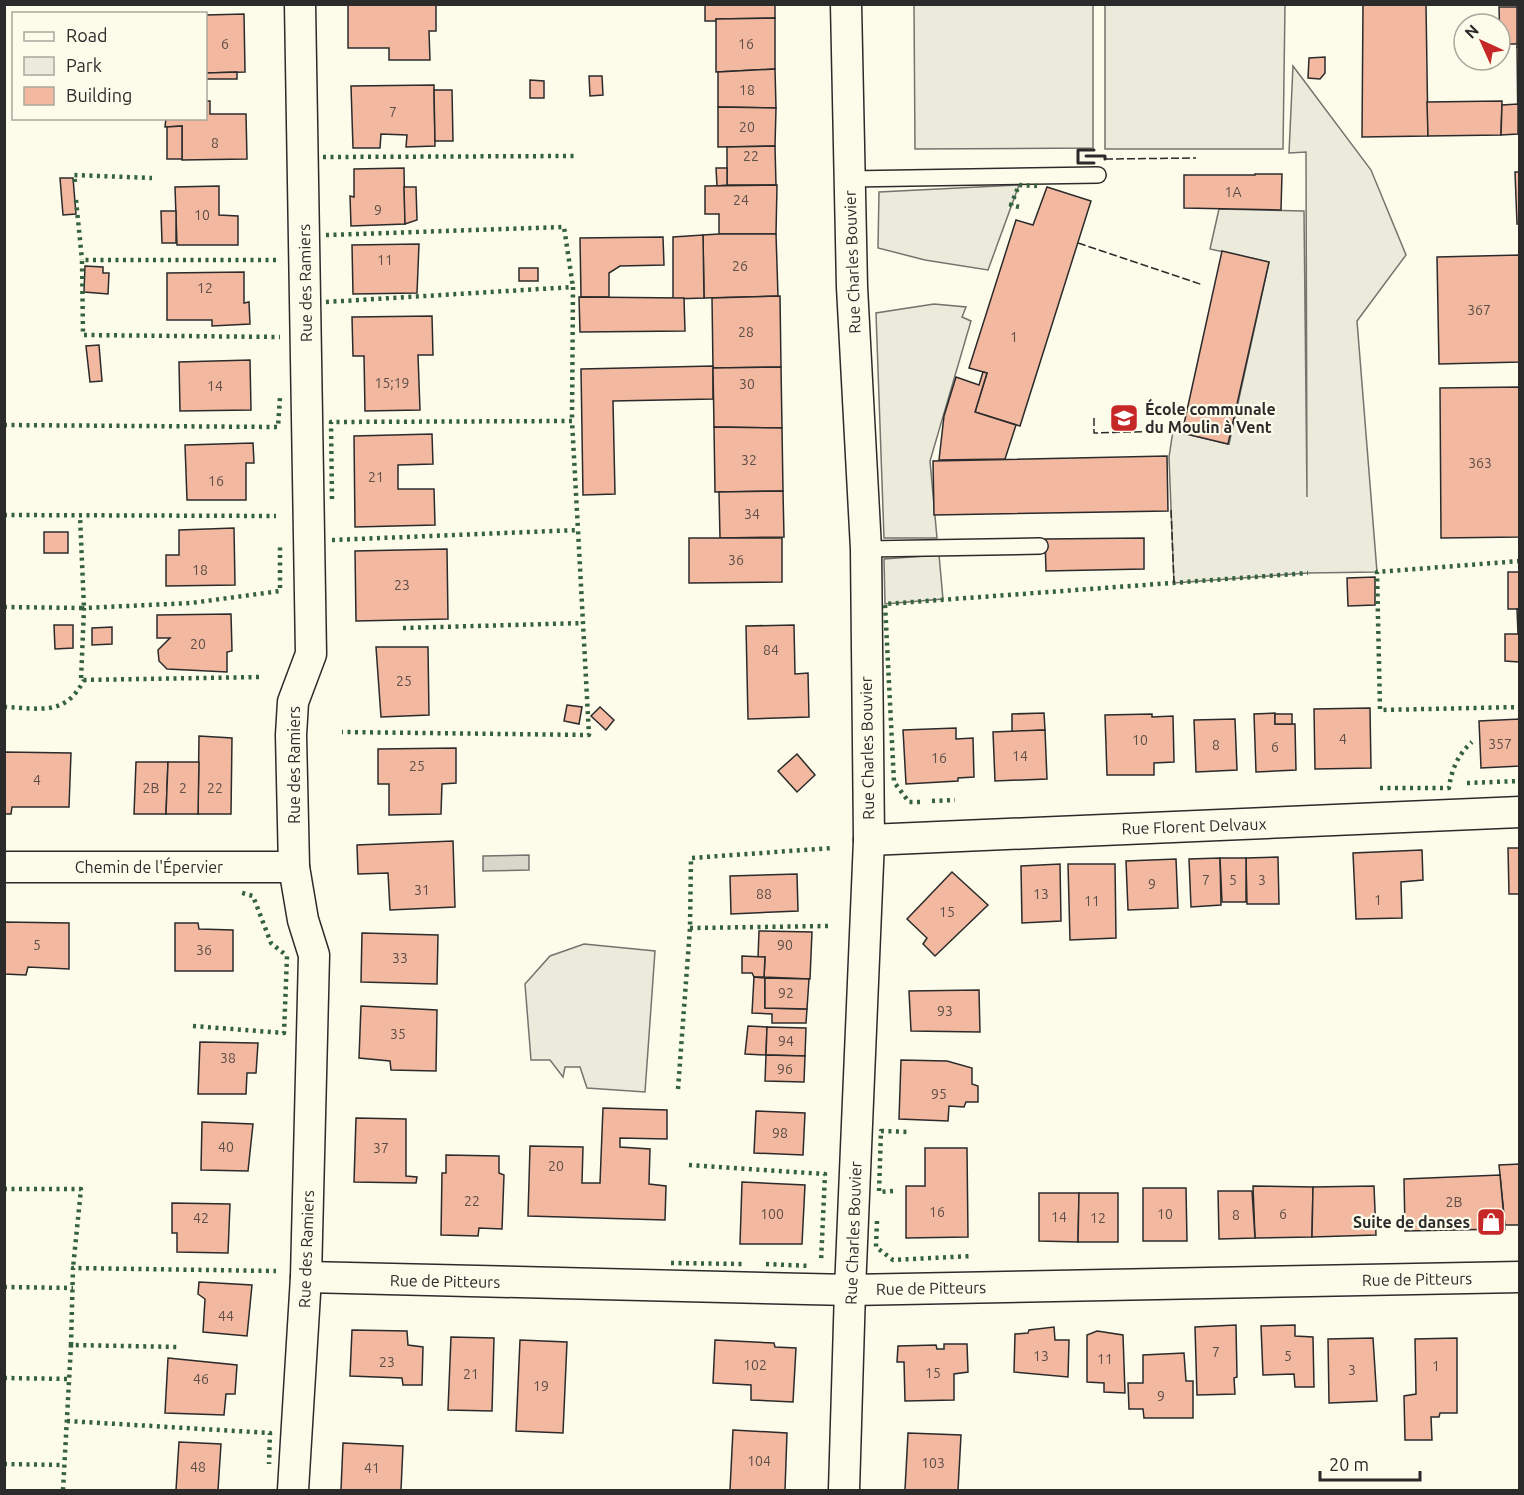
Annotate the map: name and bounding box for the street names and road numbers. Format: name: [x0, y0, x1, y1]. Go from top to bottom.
street label: Rue Charles Bouvier: [840, 190, 864, 334]
street label: Rue des Ramiers: [295, 224, 315, 342]
street label: Rue Charles Bouvier: [857, 676, 877, 820]
street label: Rue des Ramiers: [285, 706, 303, 824]
street label: Rue Florent Delvaux: [1121, 814, 1267, 838]
street label: Chemin de l'Épervier: [75, 856, 223, 876]
street label: Rue Charles Bouvier: [841, 1161, 865, 1305]
street label: Rue des Ramiers: [295, 1190, 317, 1308]
street label: Rue de Pitteurs: [1362, 1269, 1472, 1289]
street label: Rue de Pitteurs: [390, 1271, 500, 1291]
street label: Rue de Pitteurs: [876, 1278, 986, 1298]

